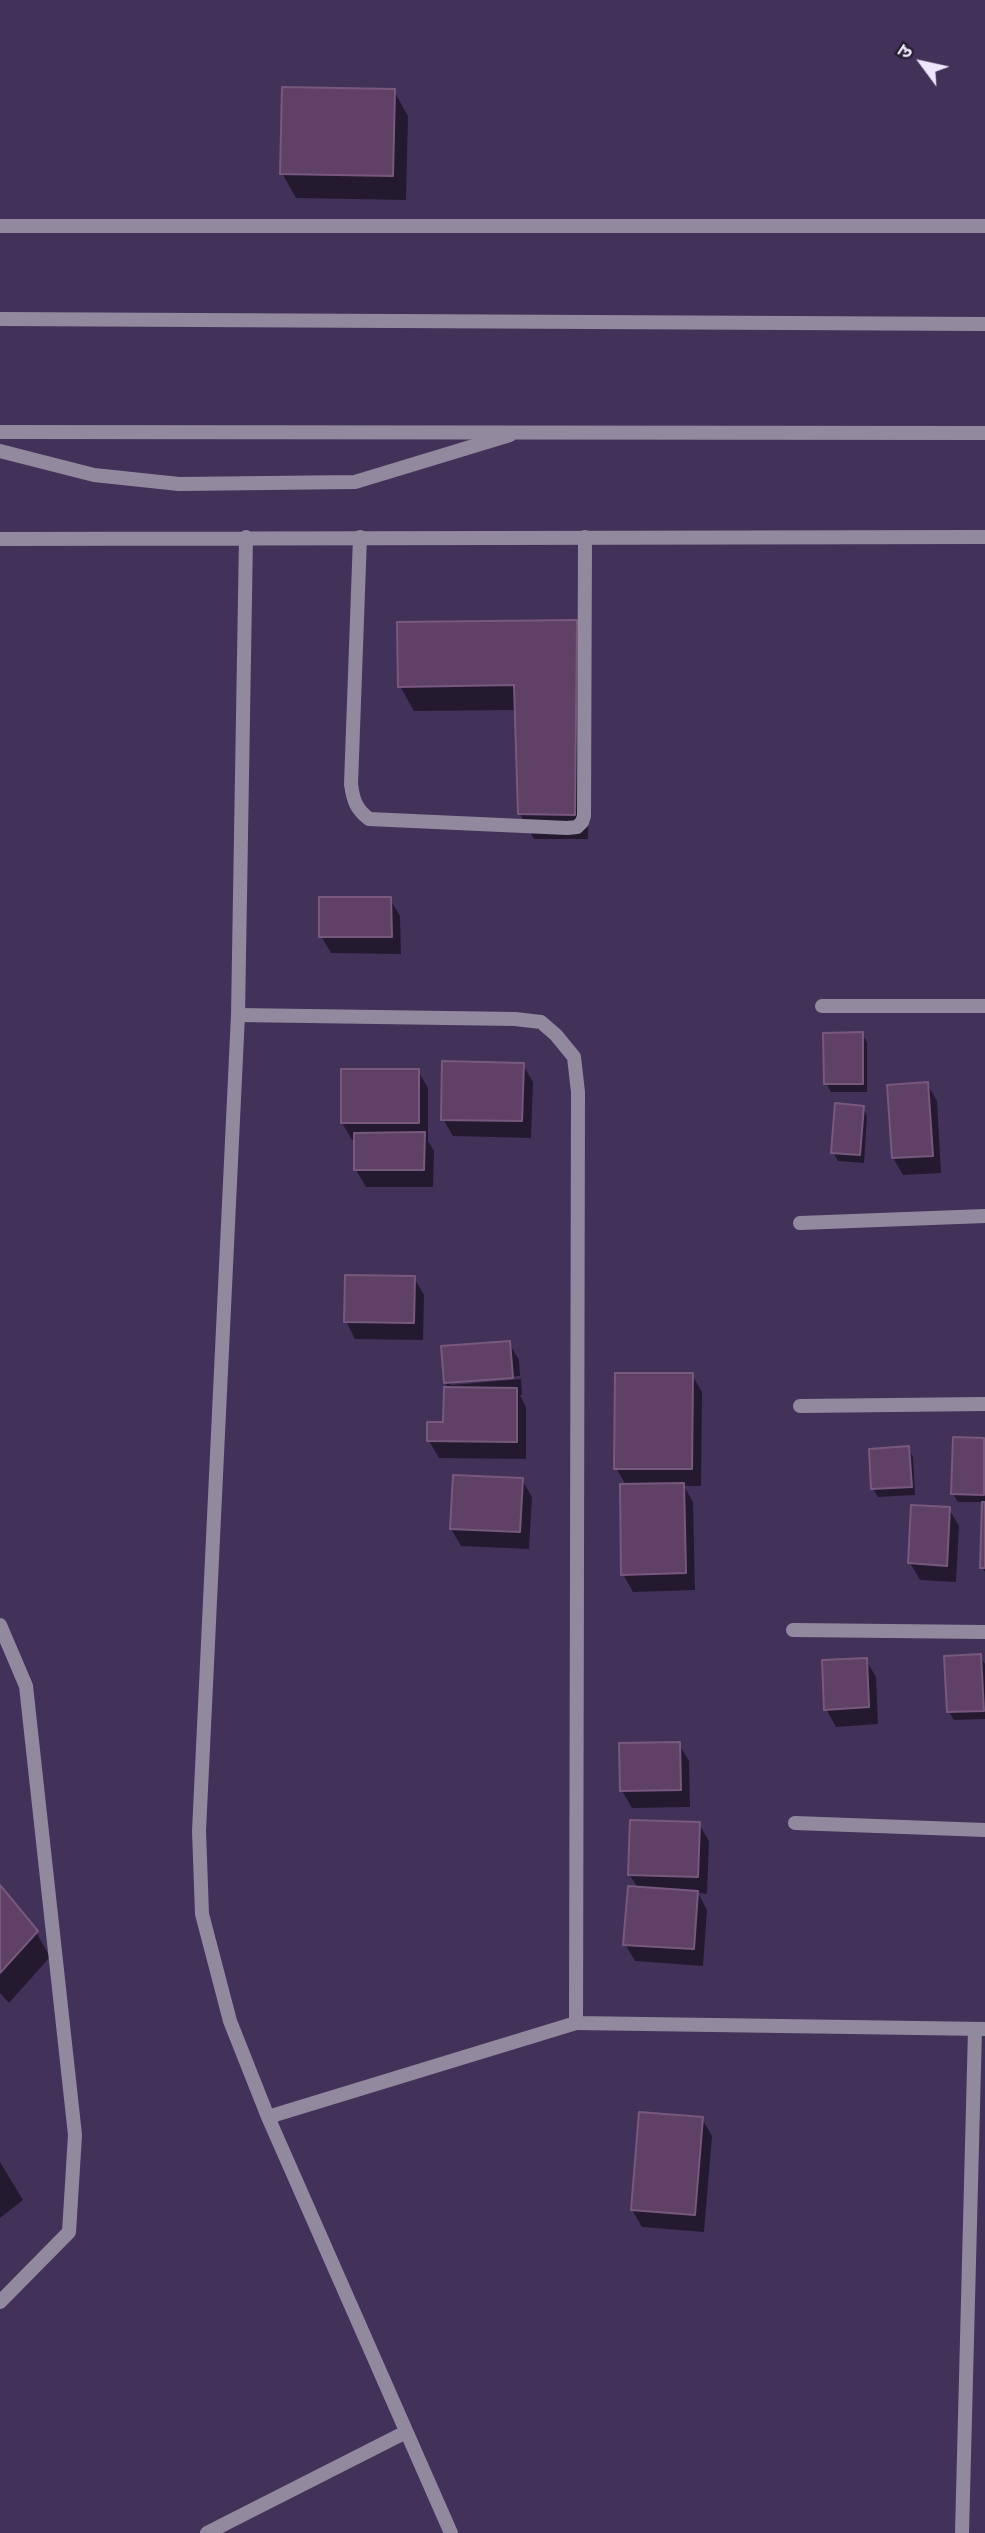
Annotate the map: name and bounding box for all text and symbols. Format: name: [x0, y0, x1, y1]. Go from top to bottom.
north arrow: [887, 28, 957, 98]
text: उ: [892, 41, 917, 62]

